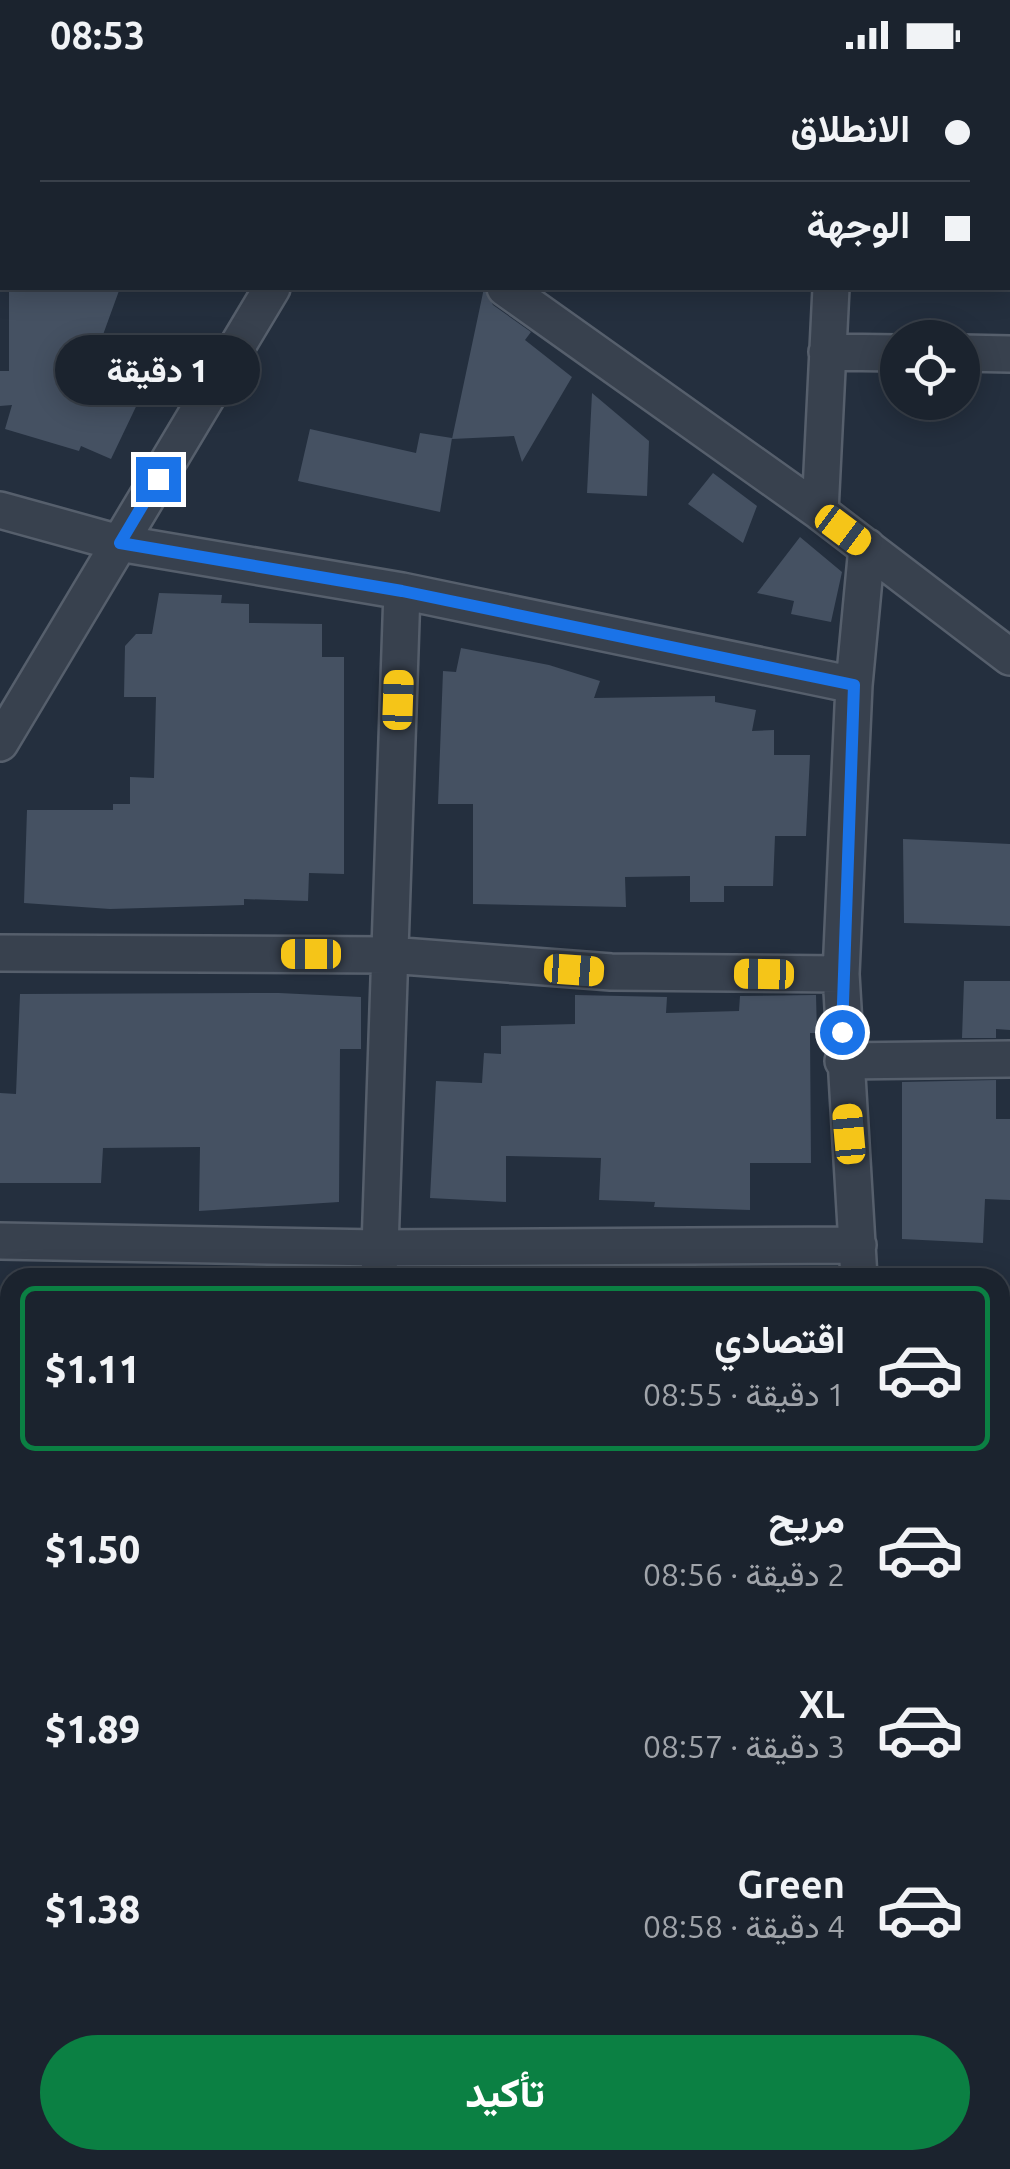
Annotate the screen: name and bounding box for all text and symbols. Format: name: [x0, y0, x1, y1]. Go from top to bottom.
text: 08:53: [50, 14, 145, 56]
text: الانطلاق: [791, 107, 910, 149]
text: الوجهة: [807, 203, 910, 245]
map controls: [880, 320, 980, 420]
button: locate: [880, 320, 980, 420]
callout: 1 دقيقة: [56, 334, 260, 404]
text: 1 دقيقة: [107, 352, 208, 388]
route end: [136, 457, 181, 502]
car: [810, 500, 876, 560]
car: [382, 669, 414, 731]
car: [281, 939, 341, 969]
car: [543, 953, 605, 987]
car: [734, 958, 794, 990]
route start: [820, 1010, 865, 1055]
car: [831, 1103, 867, 1165]
text: اقتصادي: [714, 1318, 845, 1360]
icon: car: [875, 1324, 965, 1414]
text: $1.11: [45, 1348, 140, 1390]
text: 1 دقيقة · 08:55: [643, 1376, 845, 1412]
text: مريح: [769, 1498, 845, 1540]
icon: car: [875, 1504, 965, 1594]
text: $1.50: [45, 1528, 140, 1570]
text: 2 دقيقة · 08:56: [643, 1556, 845, 1592]
text: XL: [799, 1683, 845, 1725]
icon: car: [875, 1684, 965, 1774]
text: $1.89: [45, 1708, 140, 1750]
text: 3 دقيقة · 08:57: [643, 1728, 845, 1764]
text: Green: [737, 1863, 845, 1905]
icon: car: [875, 1864, 965, 1954]
text: $1.38: [45, 1888, 140, 1930]
text: 4 دقيقة · 08:58: [643, 1908, 845, 1944]
button: تأكيد: [40, 2035, 970, 2150]

